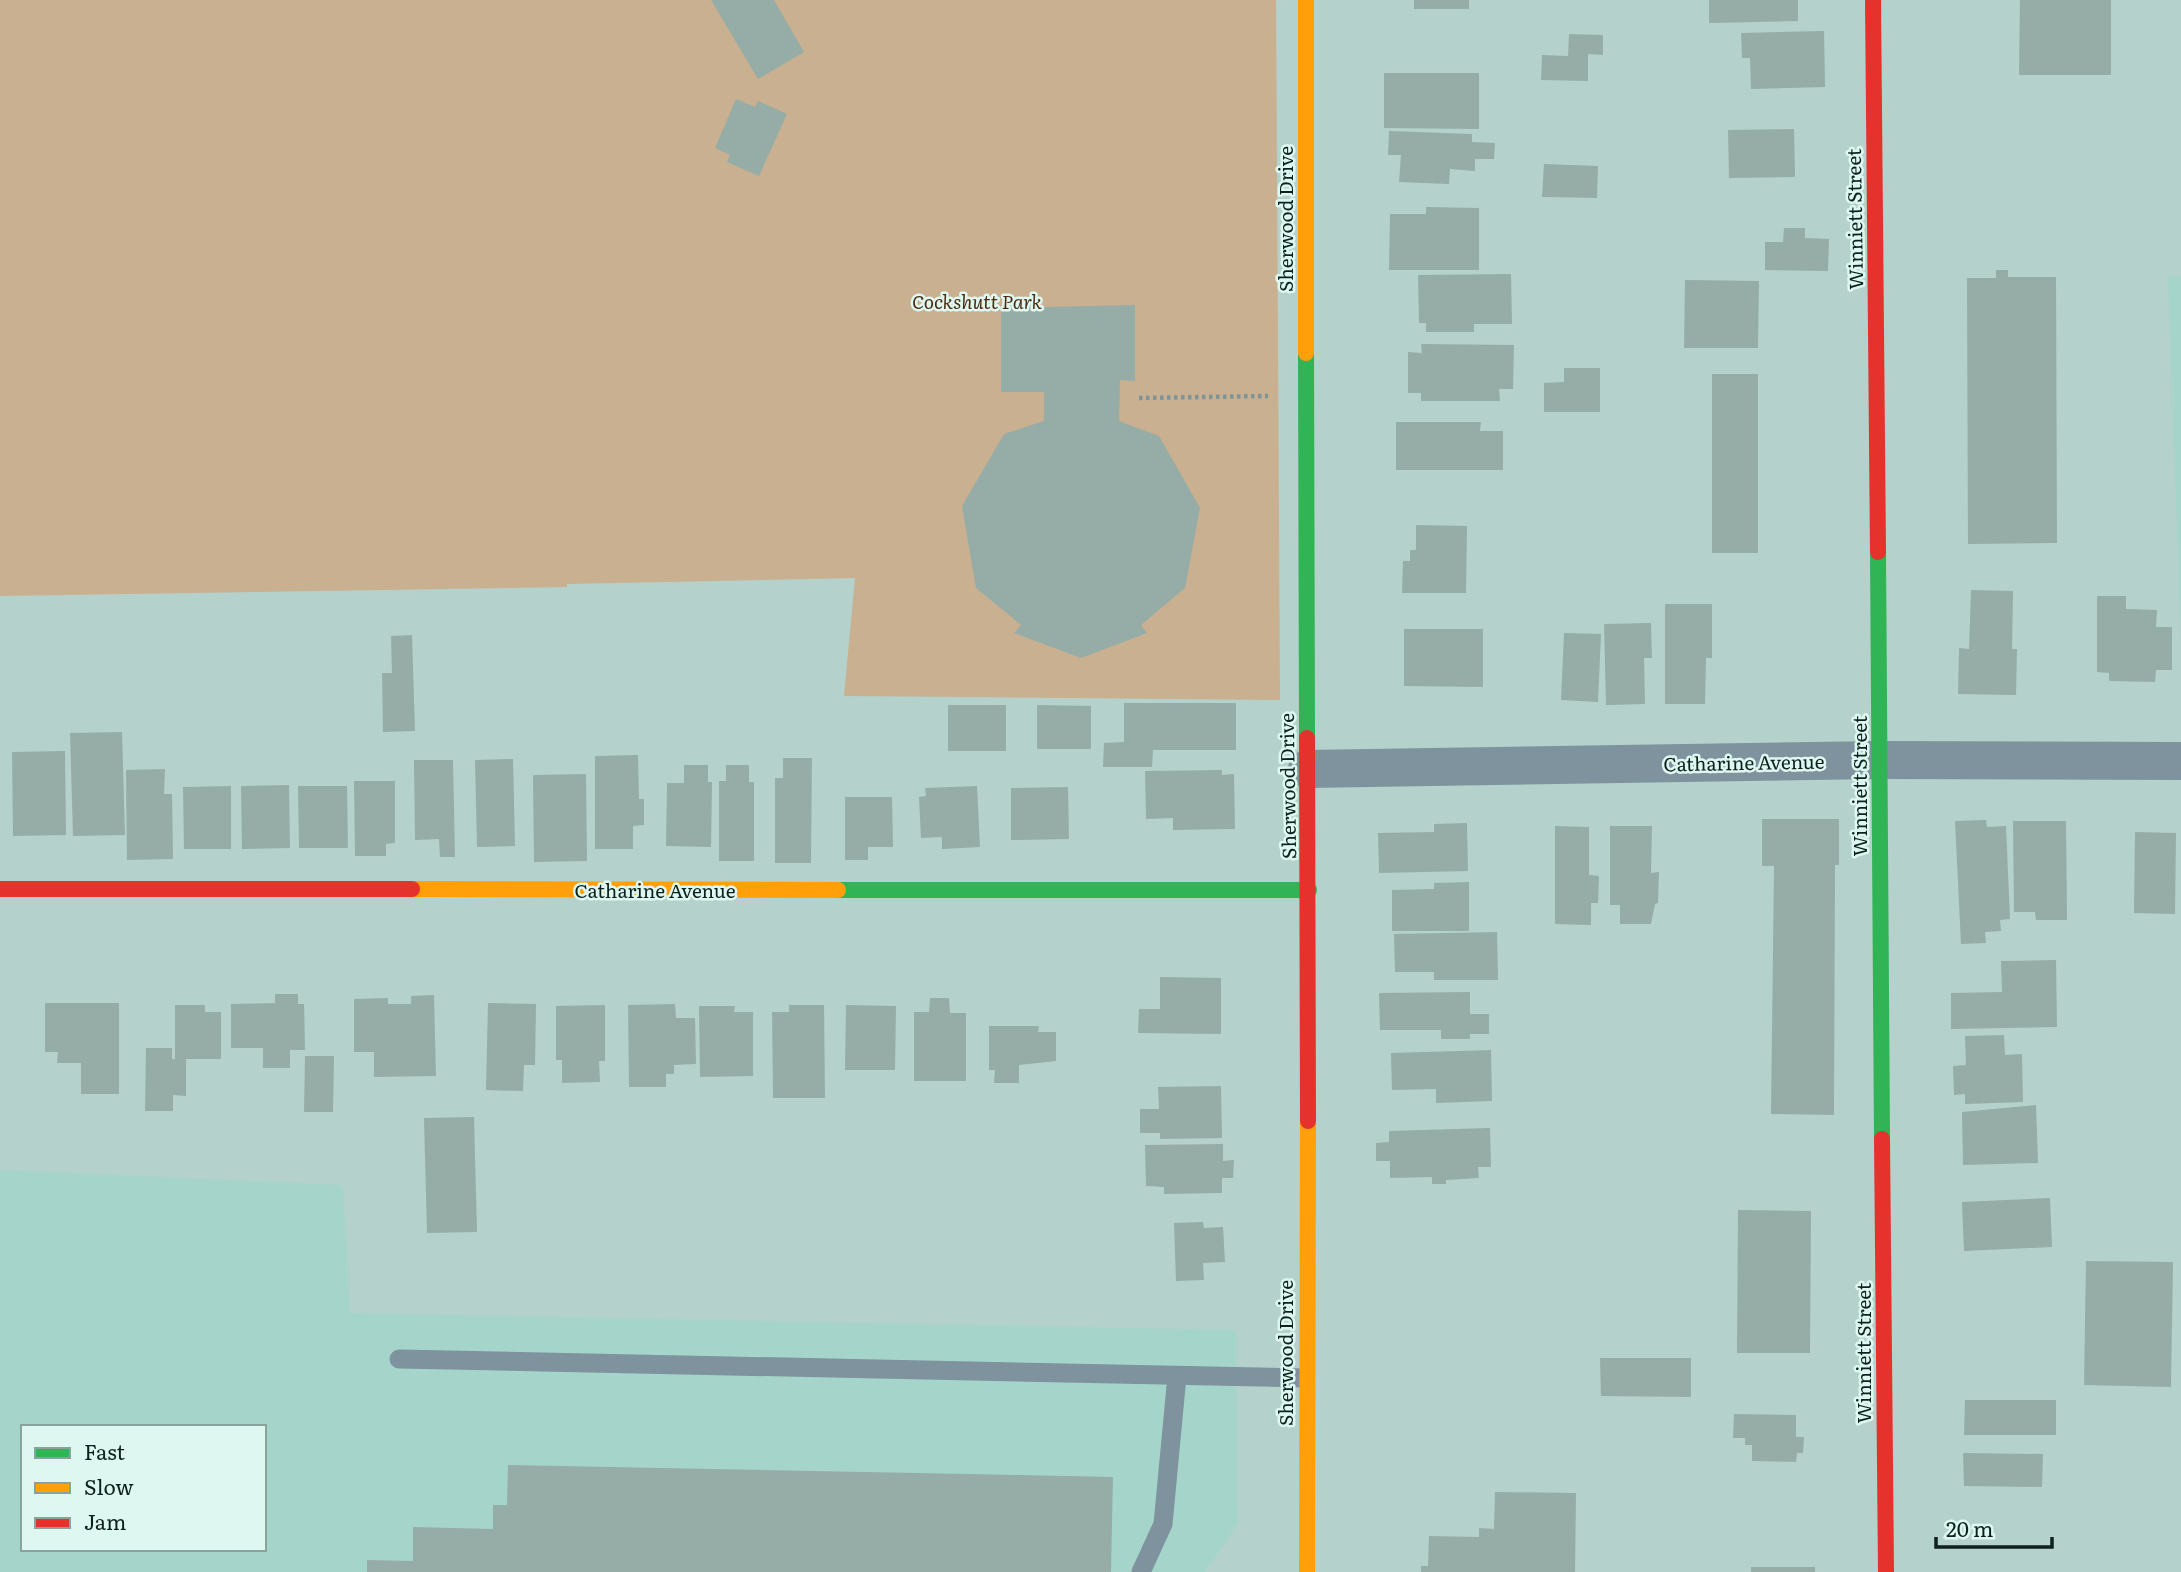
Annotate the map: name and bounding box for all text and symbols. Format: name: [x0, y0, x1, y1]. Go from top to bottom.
street label: Sherwood Drive: [1271, 146, 1299, 292]
street label: Winniett Street: [1839, 148, 1869, 290]
park label: Cockshutt Park: [912, 287, 1043, 315]
street label: Sherwood Drive: [1272, 713, 1302, 859]
street label: Winniett Street: [1845, 715, 1873, 857]
street label: Catharine Avenue: [1663, 747, 1825, 777]
street label: Catharine Avenue: [574, 876, 736, 904]
street label: Sherwood Drive: [1271, 1280, 1299, 1426]
street label: Winniett Street: [1849, 1282, 1877, 1424]
legend: [21, 1425, 266, 1551]
text: Fast: [84, 1435, 125, 1466]
text: Slow: [84, 1470, 134, 1501]
text: Jam: [84, 1505, 126, 1536]
scale bar: [1936, 1506, 2052, 1550]
text: 20 m: [1946, 1512, 1993, 1543]

